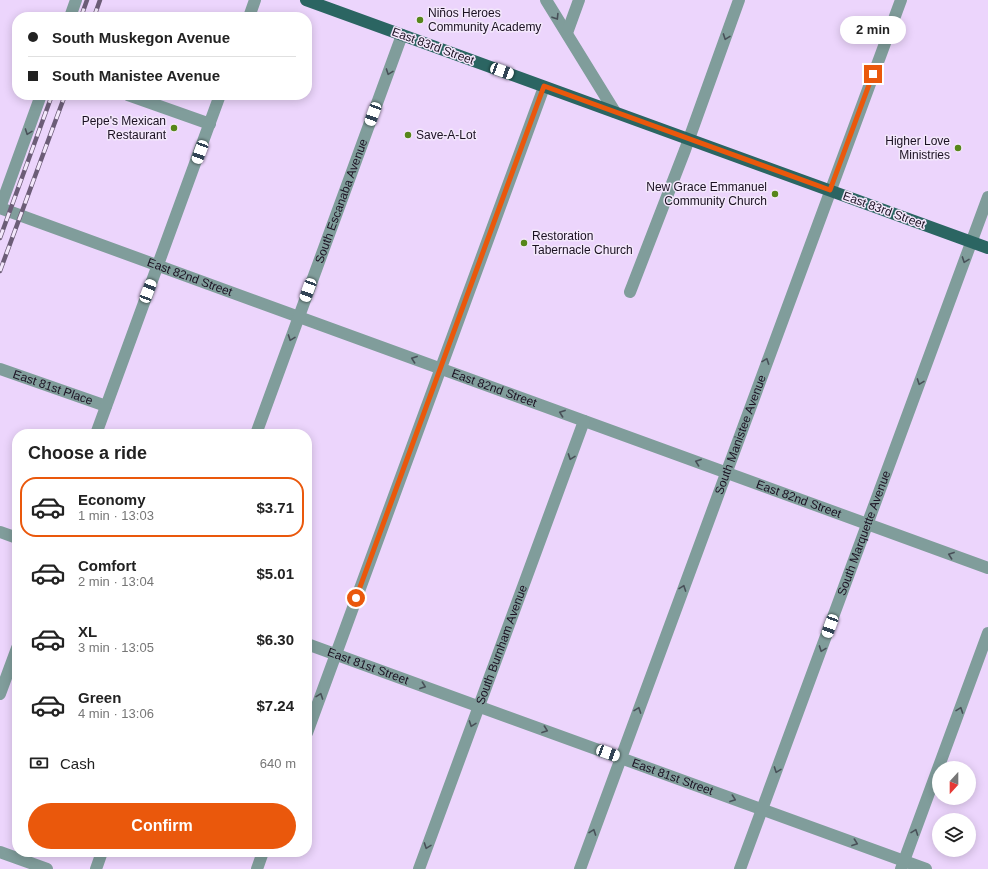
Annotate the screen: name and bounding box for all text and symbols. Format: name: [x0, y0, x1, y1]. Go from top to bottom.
place label: Niños Heroes Community Academy: [428, 6, 541, 34]
one-way arrow: [552, 13, 559, 20]
marker: Niños Heroes Community Academy: [415, 15, 425, 25]
callout: 2 min: [840, 16, 906, 44]
text: 2 min: [856, 22, 890, 37]
street label: East 83rd Street: [390, 25, 477, 68]
text: South Muskegon Avenue: [52, 29, 230, 46]
one-way arrow: [722, 33, 730, 40]
car: [489, 61, 515, 81]
route end: [864, 65, 882, 83]
text: South Manistee Avenue: [52, 67, 220, 84]
one-way arrow: [385, 68, 393, 75]
car: [363, 101, 383, 127]
place label: Pepe's Mexican Restaurant: [82, 114, 167, 142]
marker: Pepe's Mexican Restaurant: [169, 123, 179, 133]
one-way arrow: [24, 128, 33, 135]
place label: Save-A-Lot: [416, 128, 477, 142]
marker: Save-A-Lot: [403, 130, 413, 140]
place label: Higher Love Ministries: [885, 134, 950, 162]
street label: South Escanaba Avenue: [312, 137, 370, 265]
car: [190, 139, 210, 165]
marker: Higher Love Ministries: [953, 143, 963, 153]
place label: New Grace Emmanuel Community Church: [646, 180, 767, 208]
marker: New Grace Emmanuel Community Church: [770, 189, 780, 199]
street label: East 83rd Street: [841, 189, 928, 232]
place label: Restoration Tabernacle Church: [532, 229, 633, 257]
marker: Restoration Tabernacle Church: [519, 238, 529, 248]
street label: East 82nd Street: [145, 255, 235, 299]
one-way arrow: [961, 257, 969, 264]
car: [298, 277, 318, 303]
car: [138, 278, 158, 304]
one-way arrow: [287, 335, 296, 342]
one-way arrow: [410, 355, 417, 364]
one-way arrow: [762, 358, 770, 365]
street label: East 82nd Street: [450, 366, 539, 410]
street label: East 81st Place: [11, 367, 95, 408]
street label: South Manistee Avenue: [712, 373, 769, 497]
one-way arrow: [916, 379, 924, 386]
one-way arrow: [559, 409, 566, 418]
text: Choose a ride: [28, 443, 147, 463]
one-way arrow: [567, 454, 575, 461]
one-way arrow: [694, 459, 701, 467]
street label: South Marquette Avenue: [835, 468, 893, 598]
street label: East 82nd Street: [754, 477, 844, 521]
icon: car: [30, 489, 66, 525]
text: Economy: [78, 491, 146, 508]
text: $3.71: [256, 499, 294, 516]
text: 1 min · 13:03: [78, 508, 154, 523]
one-way arrow: [948, 551, 955, 559]
icon: car: [30, 555, 66, 591]
text: Comfort: [78, 557, 136, 574]
text: $5.01: [256, 565, 294, 582]
text: 2 min · 13:04: [78, 574, 154, 589]
street label: South Burnham Avenue: [473, 583, 530, 707]
one-way arrow: [678, 585, 687, 592]
route start: [347, 589, 365, 607]
car: [820, 613, 840, 639]
icon: car: [30, 621, 66, 657]
text: XL: [78, 623, 97, 640]
text: $6.30: [256, 631, 294, 648]
text: 3 min · 13:05: [78, 640, 154, 655]
street label: East 81st Street: [326, 645, 411, 688]
one-way arrow: [818, 645, 826, 652]
one-way arrow: [419, 681, 426, 689]
icon: car: [30, 687, 66, 723]
text: Green: [78, 689, 121, 706]
one-way arrow: [316, 693, 324, 700]
text: $7.24: [256, 697, 294, 714]
text: 4 min · 13:06: [78, 706, 154, 721]
one-way arrow: [634, 707, 642, 714]
one-way arrow: [955, 707, 963, 714]
one-way arrow: [469, 720, 477, 727]
one-way arrow: [541, 726, 548, 734]
car: [595, 743, 621, 763]
icon: cash: [28, 752, 50, 774]
text: Cash: [60, 755, 95, 772]
text: 640 m: [260, 756, 296, 771]
street label: East 81st Street: [630, 756, 716, 798]
north arrow: [932, 761, 976, 805]
map controls: [932, 761, 976, 857]
one-way arrow: [773, 767, 781, 774]
one-way arrow: [729, 794, 736, 802]
button: Confirm: [28, 803, 296, 849]
button: layers: [932, 813, 976, 857]
one-way arrow: [589, 829, 597, 836]
one-way arrow: [910, 829, 918, 836]
one-way arrow: [851, 838, 858, 847]
one-way arrow: [424, 842, 432, 849]

